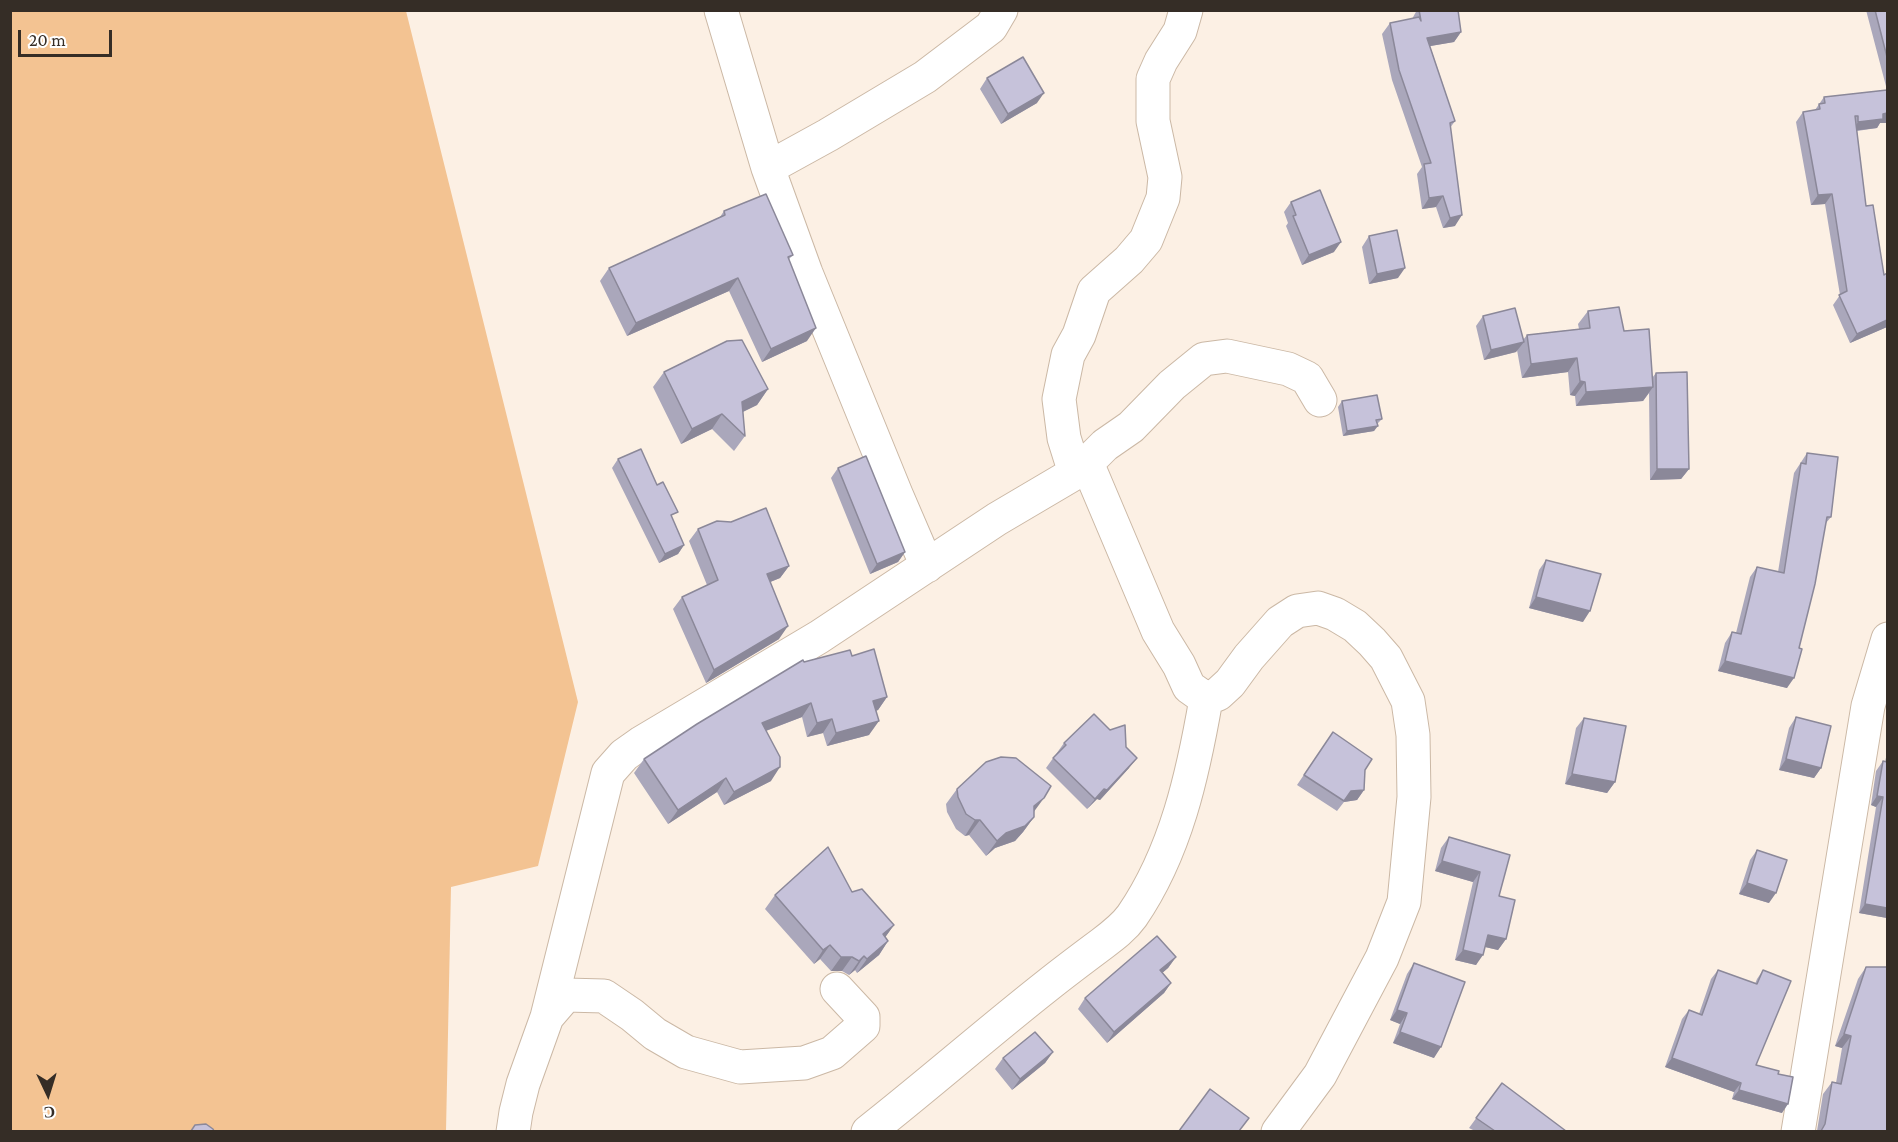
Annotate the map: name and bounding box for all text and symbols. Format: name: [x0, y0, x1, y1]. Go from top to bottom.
scale bar: [21, 18, 116, 56]
text: 20 m: [29, 30, 66, 50]
north arrow: [18, 1064, 78, 1124]
text: С: [43, 1104, 56, 1121]

